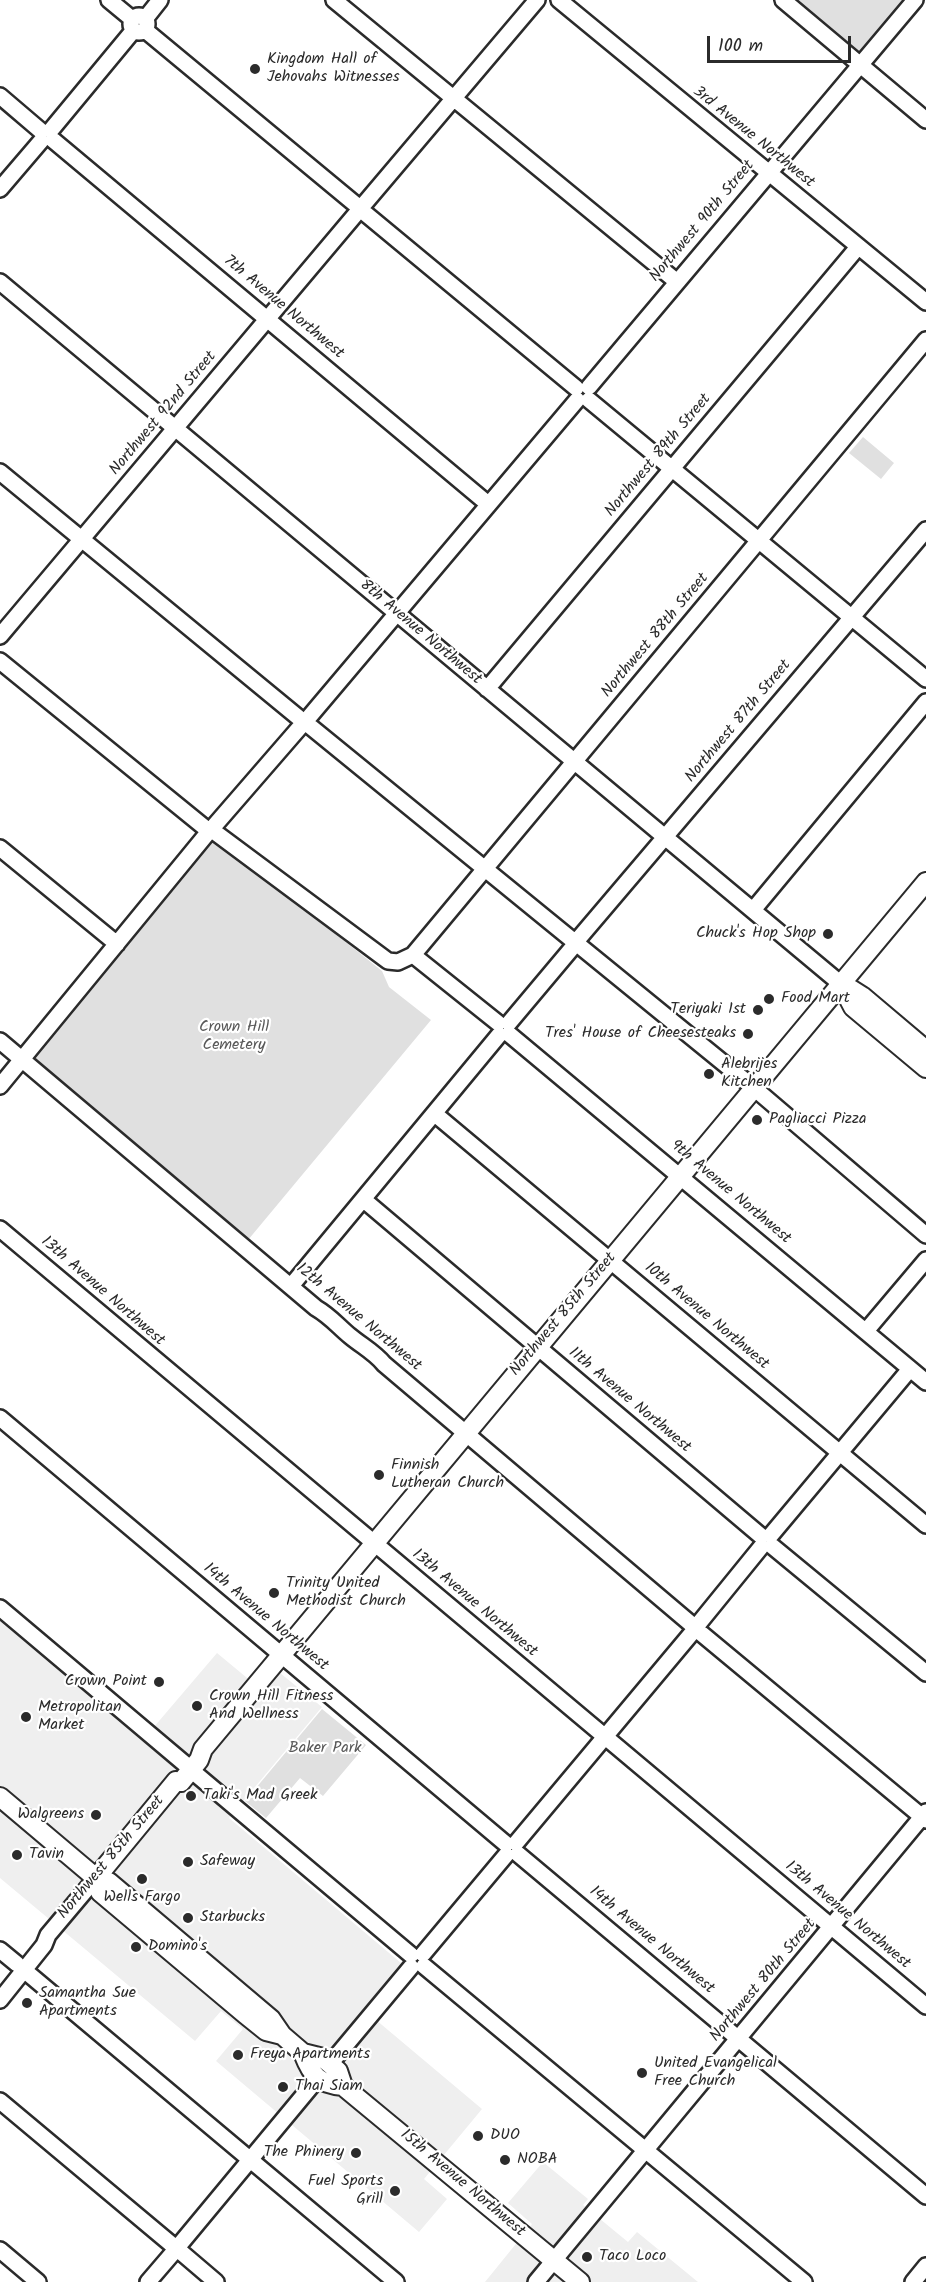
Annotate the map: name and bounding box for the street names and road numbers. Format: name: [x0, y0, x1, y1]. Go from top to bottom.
street label: 3rd Avenue Northwest: [688, 83, 818, 193]
street label: Northwest 90th Street: [646, 157, 760, 287]
street label: 7th Avenue Northwest: [219, 252, 347, 364]
street label: Northwest 92nd Street: [106, 348, 222, 480]
street label: Northwest 89th Street: [602, 391, 716, 521]
street label: Northwest 88th Street: [598, 570, 714, 702]
street label: 8th Avenue Northwest: [355, 576, 485, 690]
street label: Northwest 87th Street: [682, 657, 796, 787]
street label: 9th Avenue Northwest: [666, 1137, 794, 1249]
street label: 13th Avenue Northwest: [36, 1233, 168, 1351]
street label: Northwest 85th Street: [507, 1249, 621, 1381]
street label: 10th Avenue Northwest: [640, 1259, 772, 1375]
street label: 12th Avenue Northwest: [291, 1260, 425, 1376]
street label: 11th Avenue Northwest: [564, 1344, 694, 1458]
street label: 13th Avenue Northwest: [407, 1546, 541, 1662]
street label: 14th Avenue Northwest: [198, 1560, 332, 1676]
street label: Northwest 85th Street: [55, 1792, 169, 1924]
street label: 13th Avenue Northwest: [780, 1858, 914, 1974]
street label: 14th Avenue Northwest: [584, 1883, 718, 1999]
street label: Northwest 80th Street: [707, 1915, 821, 2047]
street label: 15th Avenue Northwest: [396, 2126, 528, 2242]

